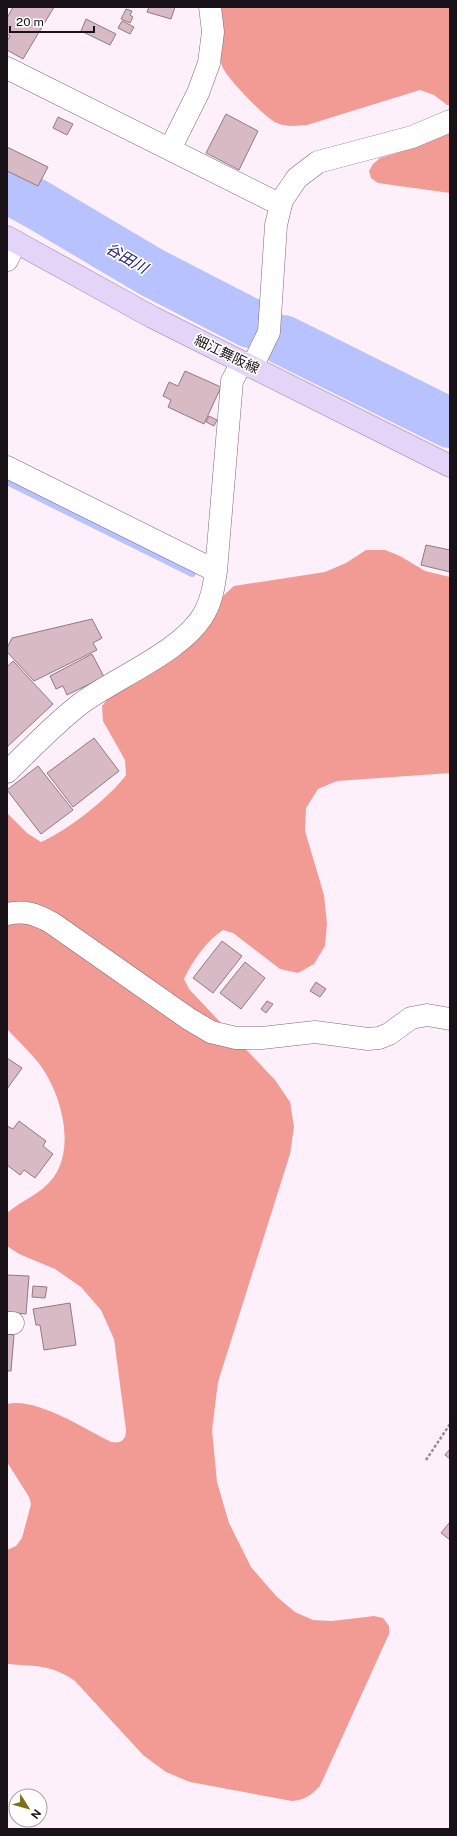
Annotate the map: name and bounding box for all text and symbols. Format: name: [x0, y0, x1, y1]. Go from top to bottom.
scale bar: [10, 8, 94, 34]
text: 20 m: [16, 15, 44, 29]
water label: 谷田川: [103, 239, 152, 278]
street label: 細江舞阪線: [192, 331, 262, 377]
north arrow: [8, 1788, 48, 1828]
text: N: [29, 1807, 43, 1821]

